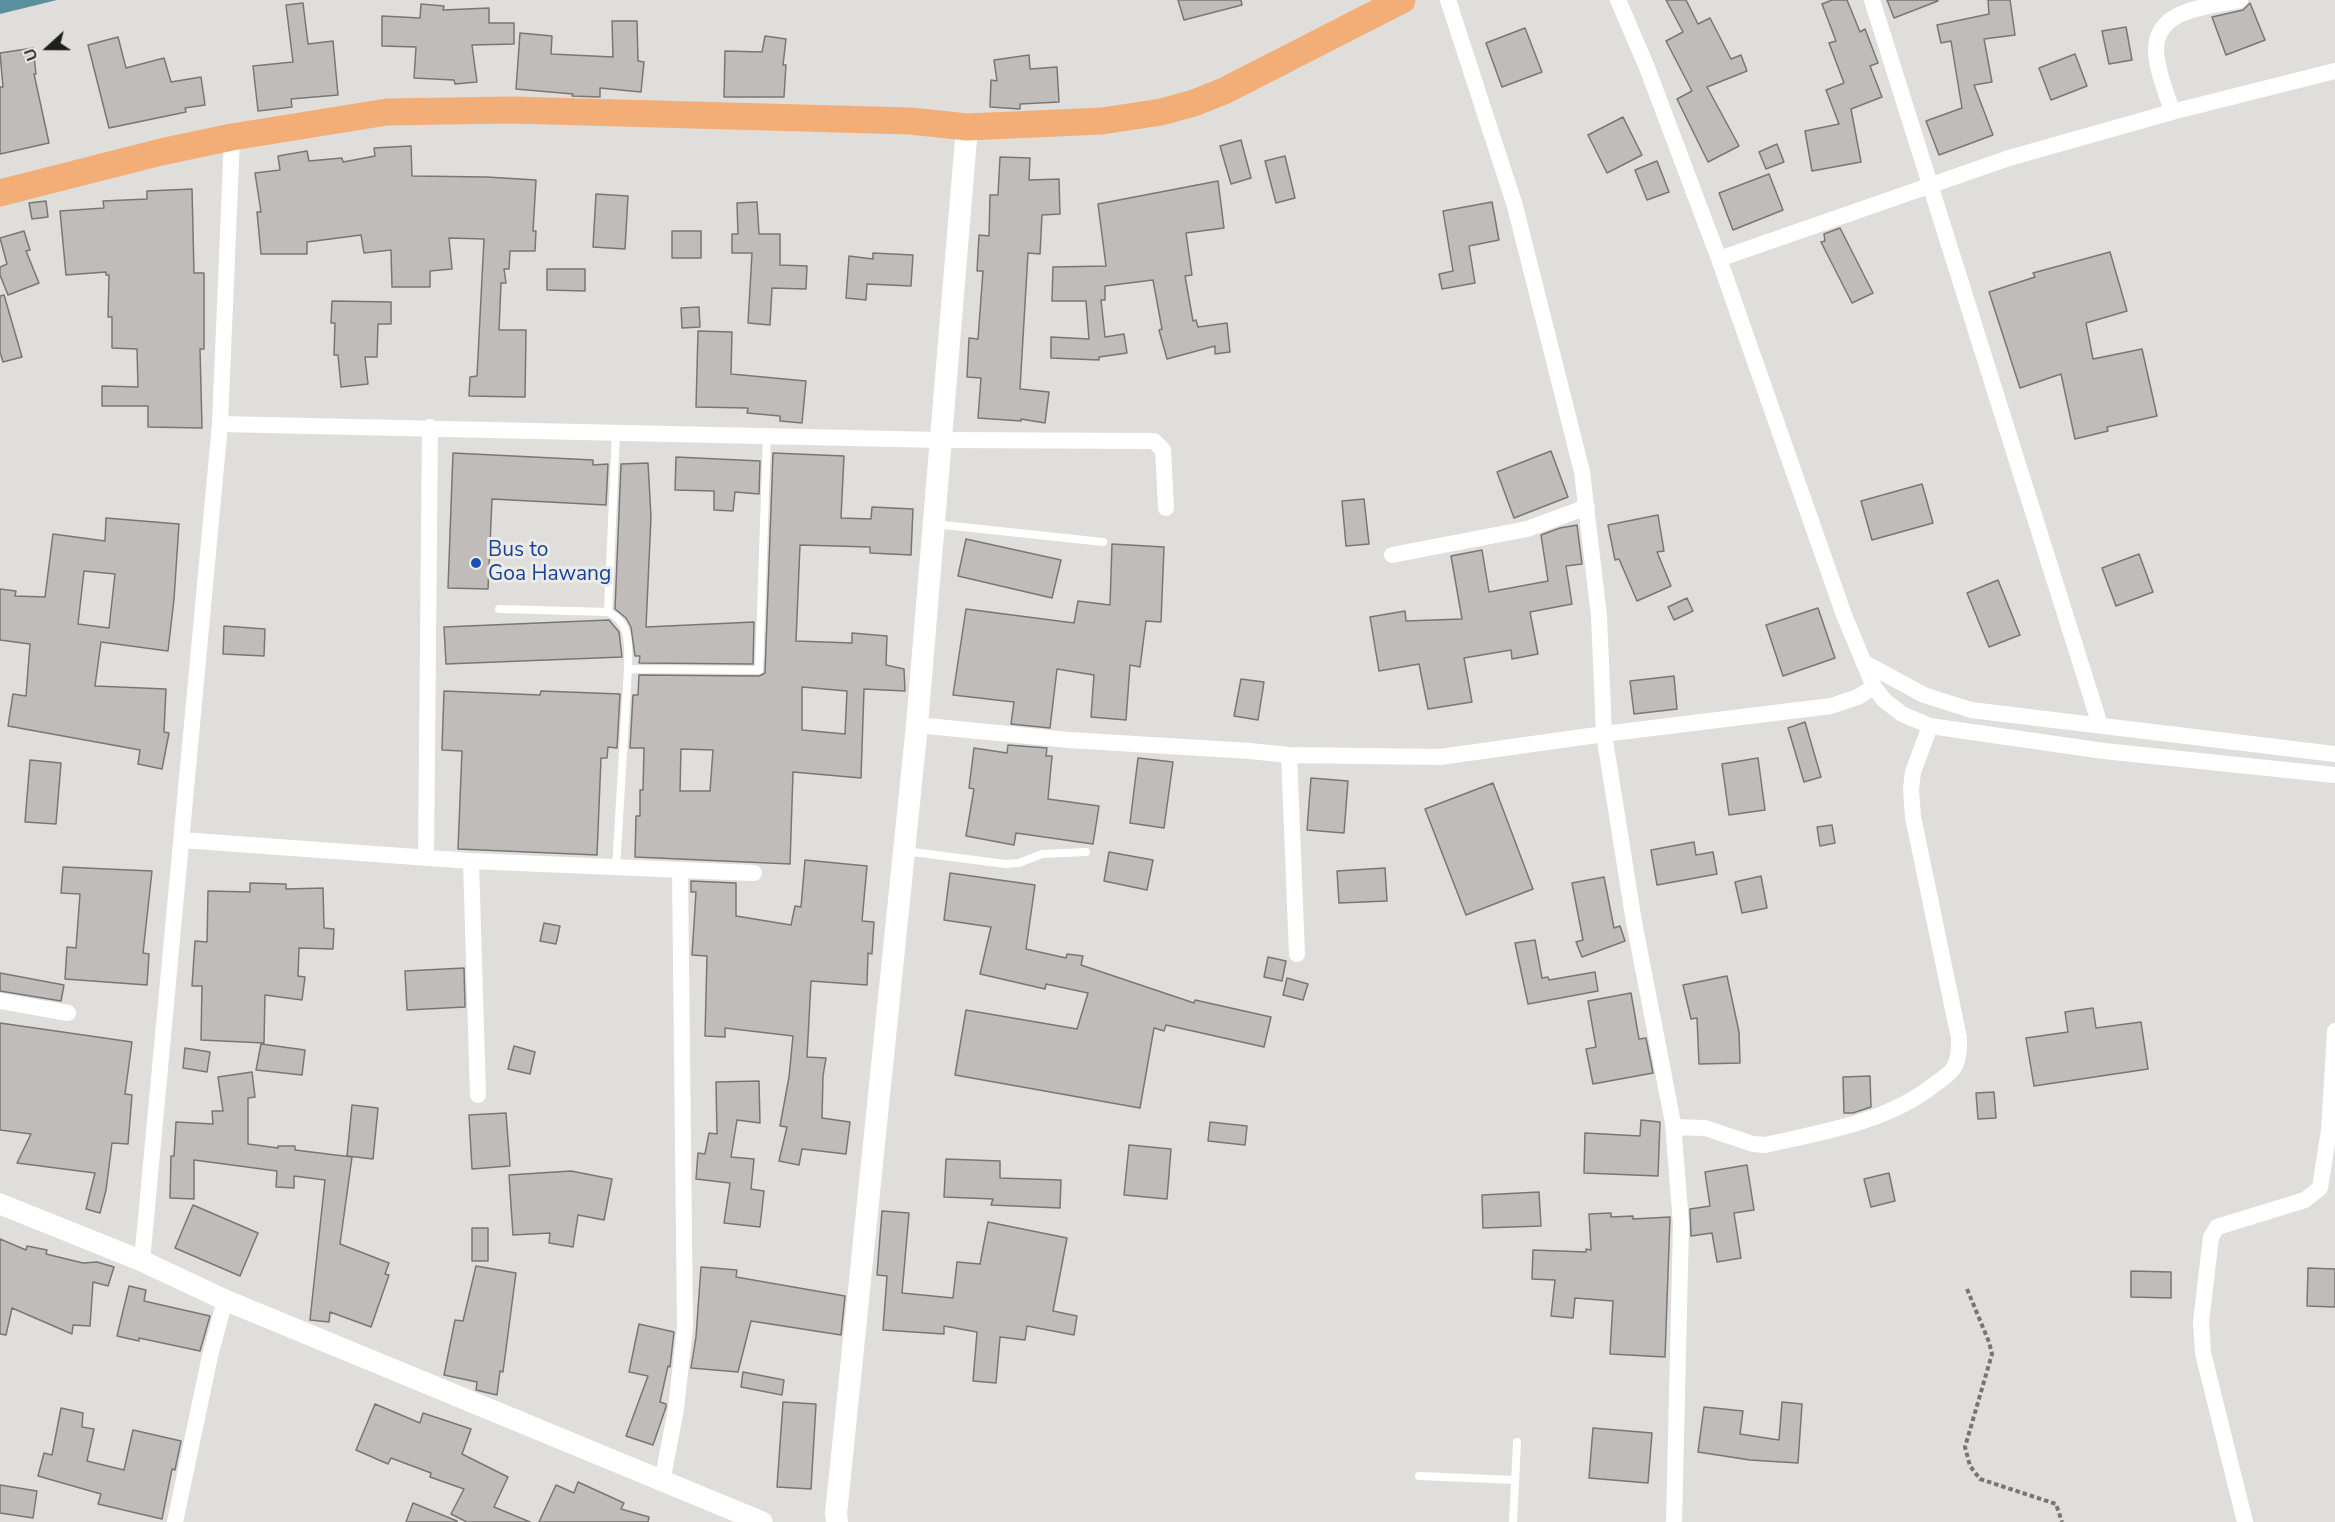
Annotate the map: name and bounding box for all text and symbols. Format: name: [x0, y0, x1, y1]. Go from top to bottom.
north arrow: [18, 18, 78, 78]
text: U: [19, 45, 44, 64]
place label: Bus to Goa Hawang: [488, 538, 611, 588]
marker: Bus to Goa Hawang: [469, 556, 483, 570]

